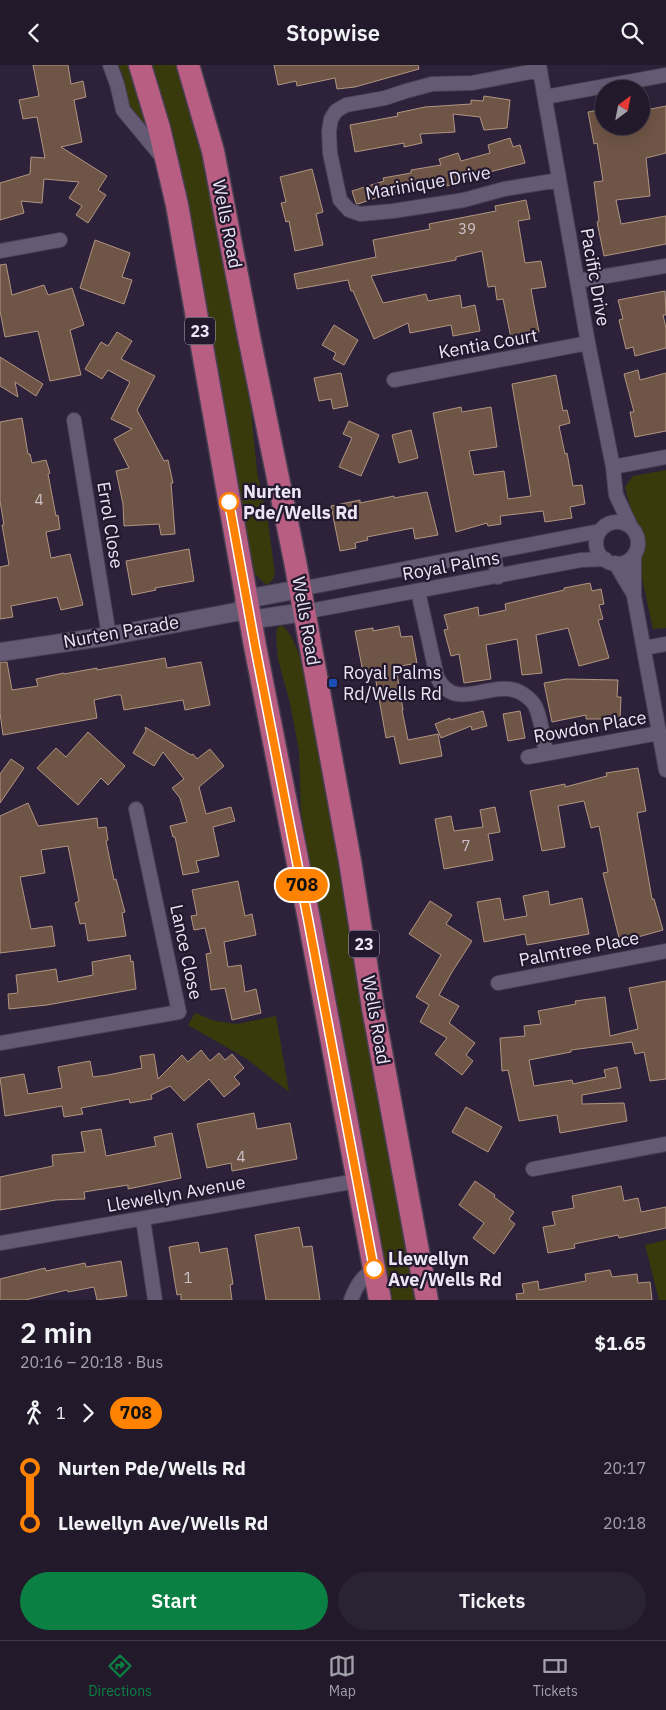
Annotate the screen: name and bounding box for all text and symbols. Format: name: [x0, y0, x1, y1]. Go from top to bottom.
text: Stopwise: [286, 18, 380, 47]
icon: back: [20, 19, 48, 47]
icon: search: [618, 19, 646, 47]
north arrow: [595, 80, 650, 135]
map controls: [595, 80, 650, 135]
street label: Marinique Drive: [364, 160, 492, 205]
street label: Wells Road: [208, 178, 247, 270]
house number: 39: [458, 219, 476, 238]
street label: Pacific Drive: [576, 226, 615, 328]
road number: 23: [185, 317, 215, 345]
street label: Kentia Court: [437, 323, 539, 364]
street label: Errol Close: [92, 480, 129, 570]
place label: Nurten Pde/Wells Rd: [243, 480, 358, 524]
house number: 4: [34, 490, 44, 509]
marker: Nurten Pde/Wells Rd: [219, 492, 239, 512]
street label: Royal Palms: [400, 546, 501, 585]
street label: Wells Road: [287, 575, 326, 667]
street label: Nurten Parade: [61, 610, 181, 653]
place label: Royal Palms Rd/Wells Rd: [343, 661, 442, 705]
marker: Royal Palms Rd/Wells Rd: [327, 677, 339, 689]
street label: Rowdon Place: [532, 705, 648, 748]
house number: 7: [461, 836, 471, 855]
line badge: 708: [273, 869, 331, 901]
text: 708: [286, 873, 318, 896]
street label: Lance Close: [165, 902, 208, 1002]
street label: Palmtree Place: [517, 926, 641, 971]
road number: 23: [349, 931, 379, 957]
street label: Wells Road: [357, 974, 396, 1066]
house number: 4: [236, 1147, 246, 1166]
street label: Llewellyn Avenue: [105, 1170, 247, 1217]
place label: Llewellyn Ave/Wells Rd: [388, 1247, 502, 1291]
marker: Llewellyn Ave/Wells Rd: [364, 1259, 384, 1279]
house number: 1: [183, 1268, 193, 1287]
text: 2 min: [20, 1314, 92, 1351]
text: $1.65: [594, 1331, 646, 1355]
text: 20:16 – 20:18 · Bus: [20, 1352, 163, 1372]
icon: walk: [20, 1399, 48, 1427]
icon: forward: [74, 1399, 102, 1427]
text: 708: [120, 1401, 152, 1424]
text: 1: [56, 1403, 66, 1423]
text: Nurten Pde/Wells Rd: [58, 1456, 246, 1480]
text: 20:17: [603, 1458, 646, 1478]
text: Llewellyn Ave/Wells Rd: [58, 1511, 268, 1535]
text: 20:18: [603, 1513, 646, 1533]
button: Start: [20, 1572, 328, 1630]
button: Tickets: [338, 1572, 646, 1630]
tab: Directions: [88, 1652, 152, 1700]
tab: Map: [328, 1652, 356, 1700]
tab: Tickets: [533, 1652, 578, 1700]

